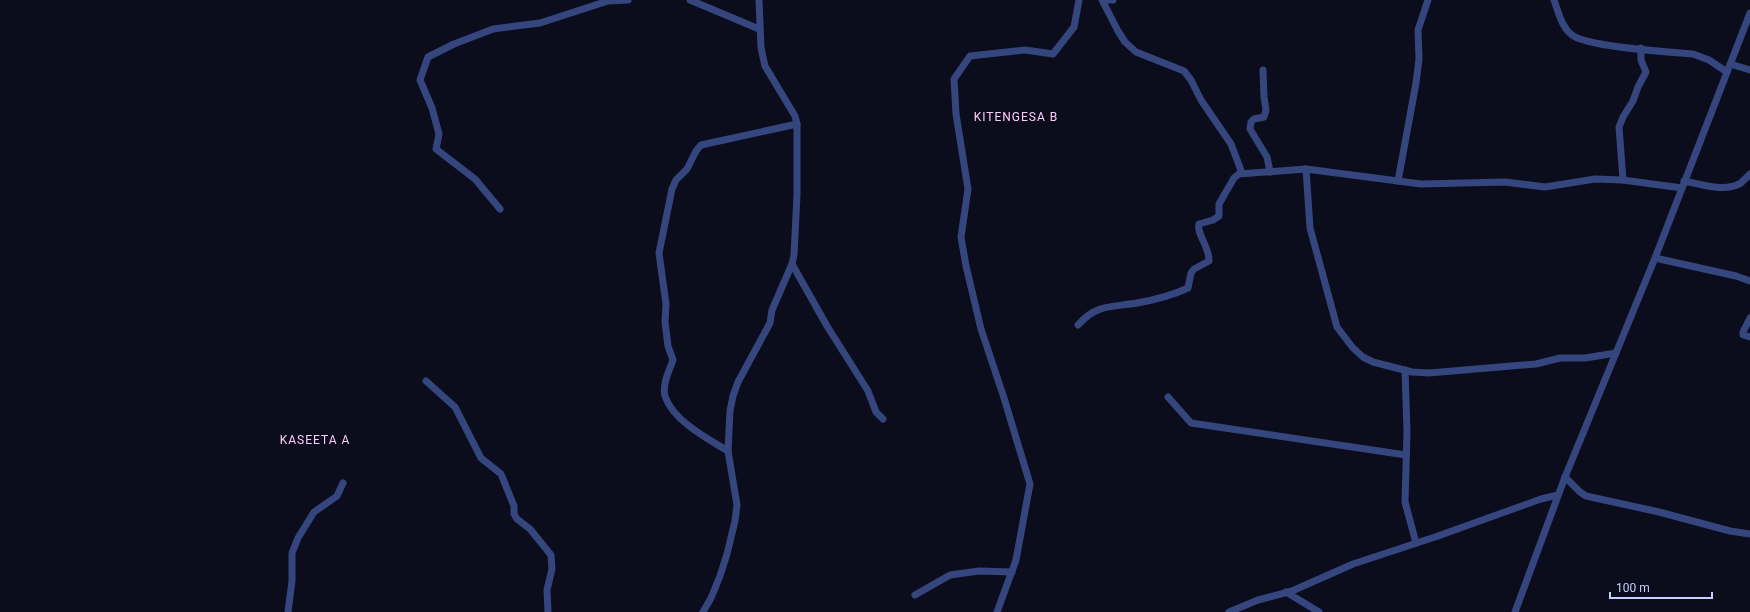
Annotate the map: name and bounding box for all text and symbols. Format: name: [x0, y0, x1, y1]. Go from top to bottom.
district label: KITENGESA B: [974, 110, 1058, 124]
district label: KASEETA A: [280, 433, 350, 447]
scale bar: [1610, 574, 1712, 600]
text: 100 m: [1616, 581, 1650, 595]

